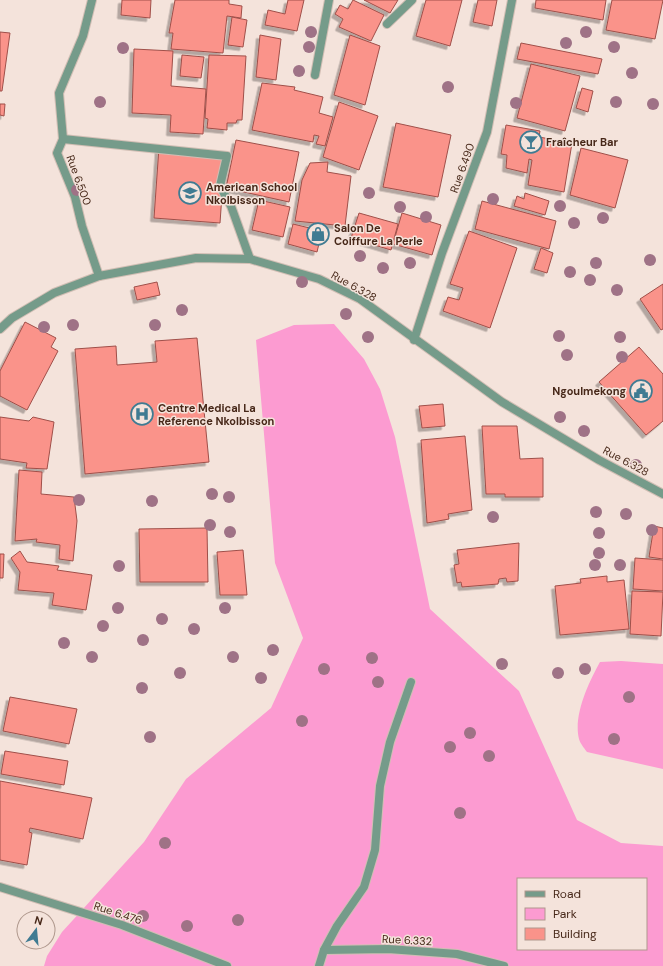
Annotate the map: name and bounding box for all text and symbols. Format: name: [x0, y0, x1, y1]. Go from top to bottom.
bar icon: Fraîcheur Bar: [518, 129, 544, 155]
place label: Fraîcheur Bar: [546, 135, 618, 149]
street label: Rue 6.490: [447, 141, 477, 195]
street label: Rue 6.500: [63, 153, 95, 207]
school or university icon: American School Nkolbisson: [177, 180, 203, 206]
place label: American School Nkolbisson: [206, 180, 297, 207]
shop icon: Salon De Coiffure La Perle: [305, 221, 331, 247]
place label: Salon De Coiffure La Perle: [334, 221, 423, 248]
street label: Rue 6.328: [329, 268, 379, 304]
public building icon: Ngoulmekong: [628, 378, 654, 404]
place label: Ngoulmekong: [552, 384, 626, 398]
hospital icon: Centre Medical La Reference Nkolbisson: [129, 401, 155, 427]
place label: Centre Medical La Reference Nkolbisson: [158, 401, 275, 428]
street label: Rue 6.328: [601, 443, 651, 479]
legend: [517, 878, 647, 950]
text: Road: [553, 886, 581, 902]
street label: Rue 6.476: [92, 899, 144, 927]
text: Park: [553, 906, 577, 922]
north arrow: [16, 910, 56, 950]
text: N: [33, 913, 45, 928]
text: Building: [553, 926, 597, 942]
street label: Rue 6.332: [382, 932, 432, 948]

